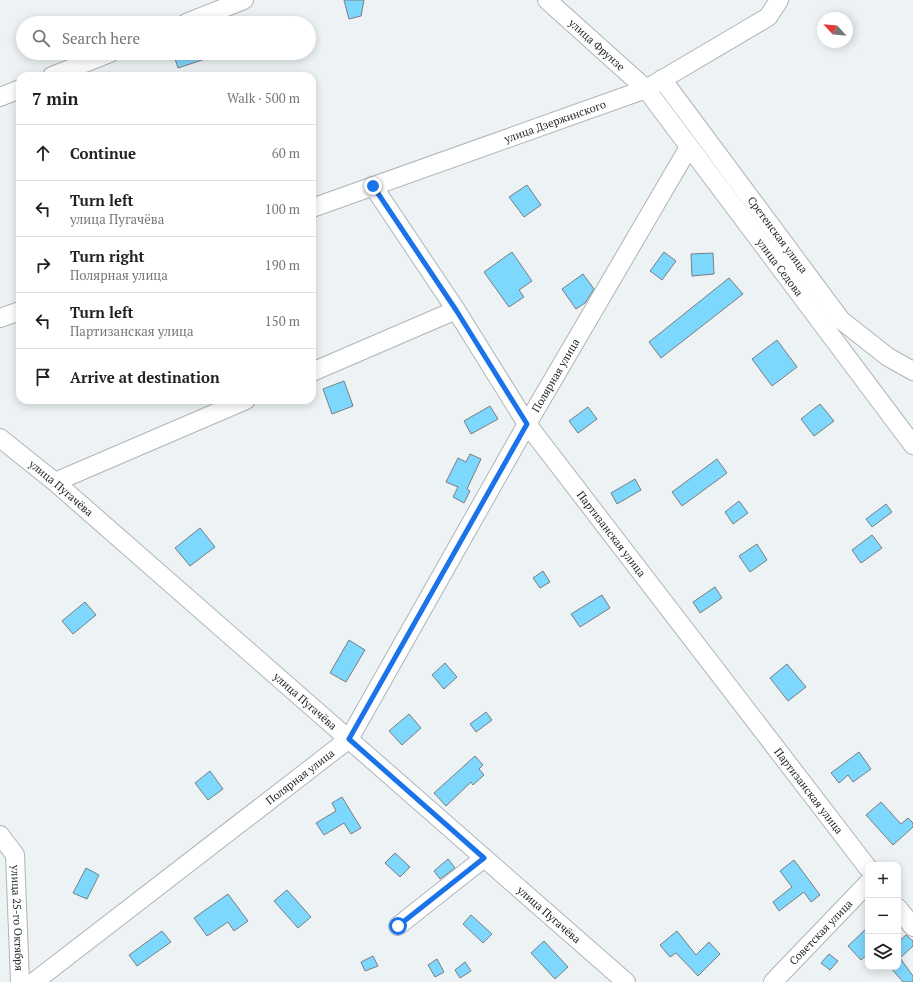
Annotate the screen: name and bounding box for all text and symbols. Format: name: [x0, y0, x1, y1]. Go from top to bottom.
north arrow: [817, 12, 853, 48]
street label: улица Фрунзе: [565, 15, 628, 74]
search box: [16, 16, 316, 60]
icon: search: [30, 27, 52, 49]
text: Search here: [62, 28, 140, 48]
text: 7 min: [32, 87, 79, 110]
text: Walk · 500 m: [227, 89, 300, 107]
street label: улица Дзержинского: [501, 97, 608, 146]
icon: ahead: [32, 142, 54, 164]
text: Continue: [70, 143, 136, 163]
text: 60 m: [272, 144, 300, 162]
route end: [364, 177, 382, 195]
text: Turn left: [70, 190, 134, 210]
street label: Сретенская улица: [745, 194, 811, 276]
icon: left: [32, 198, 54, 220]
text: 100 m: [265, 200, 300, 218]
text: улица Пугачёва: [70, 210, 164, 228]
street label: улица Седова: [753, 235, 806, 299]
text: Turn right: [70, 246, 145, 266]
icon: right: [32, 254, 54, 276]
text: 190 m: [265, 256, 300, 274]
text: Полярная улица: [70, 266, 168, 284]
text: Turn left: [70, 302, 134, 322]
icon: left: [32, 310, 54, 332]
text: 150 m: [265, 312, 300, 330]
text: Партизанская улица: [70, 322, 194, 340]
street label: Полярная улица: [528, 336, 583, 415]
icon: arrive: [32, 366, 54, 388]
text: Arrive at destination: [70, 367, 220, 387]
street label: улица Пугачёва: [25, 456, 96, 520]
street label: Партизанская улица: [574, 488, 649, 580]
street label: улица Пугачёва: [270, 669, 340, 733]
street label: Партизанская улица: [771, 745, 846, 837]
street label: Полярная улица: [263, 746, 338, 808]
map controls: [865, 862, 901, 970]
button: +: [865, 862, 901, 898]
street label: улица 25-го Октября: [8, 864, 27, 971]
street label: улица Пугачёва: [514, 882, 584, 946]
street label: Советская улица: [786, 896, 856, 968]
button: −: [865, 898, 901, 934]
route start: [389, 917, 407, 935]
button: layers: [865, 934, 901, 970]

